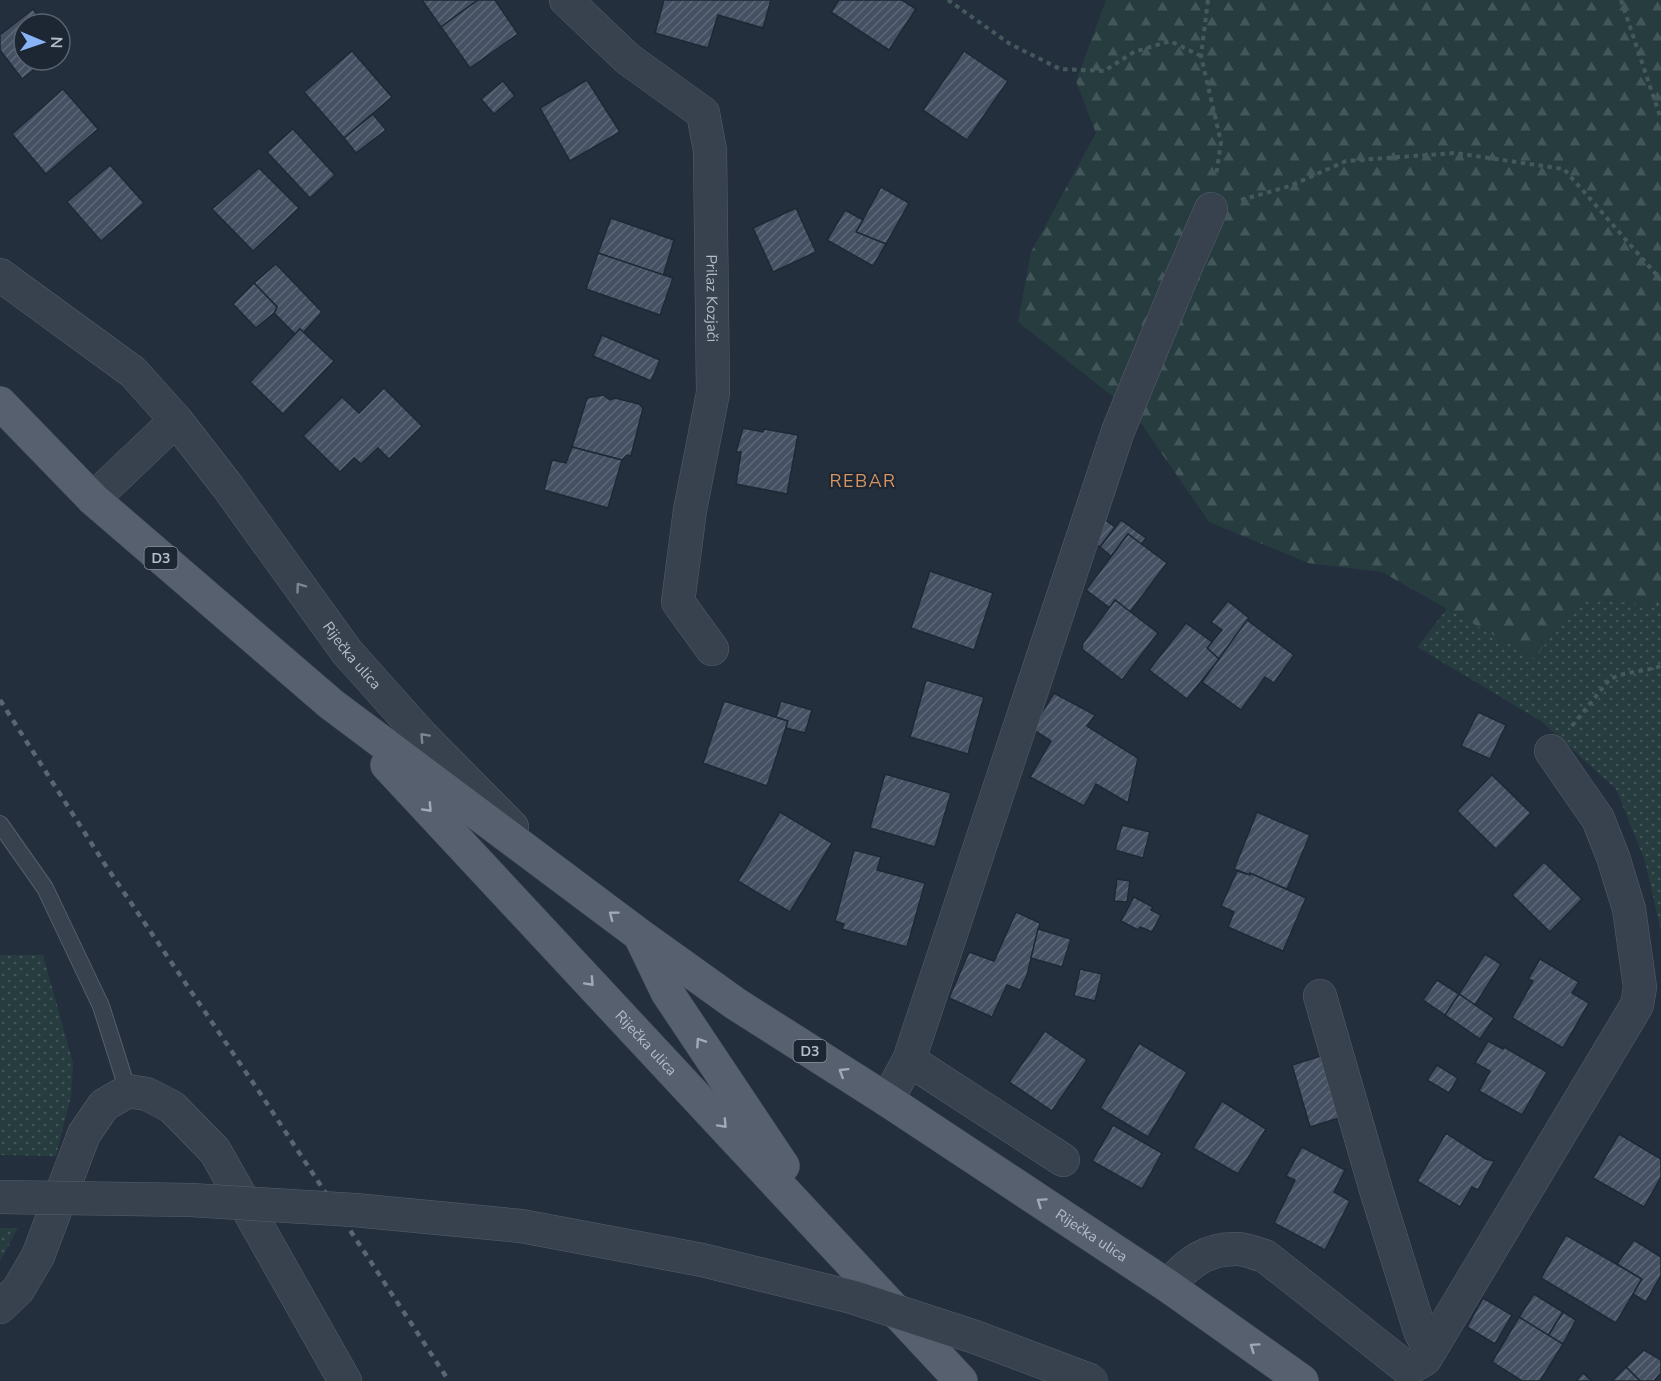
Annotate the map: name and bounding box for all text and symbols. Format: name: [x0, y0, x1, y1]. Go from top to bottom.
north arrow: [12, 12, 72, 72]
text: N: [45, 36, 67, 49]
street label: Prilaz Kozjači: [701, 254, 722, 342]
district label: REBAR: [829, 469, 897, 493]
road number: D3: [144, 547, 178, 569]
one-way arrow: [296, 583, 307, 594]
street label: Riječka ulica: [318, 617, 386, 694]
one-way arrow: [420, 734, 431, 744]
one-way arrow: [421, 802, 432, 812]
one-way arrow: [608, 911, 619, 922]
one-way arrow: [583, 975, 594, 985]
street label: Riječka ulica: [611, 1006, 681, 1080]
one-way arrow: [696, 1037, 707, 1048]
road number: D3: [794, 1040, 826, 1062]
one-way arrow: [839, 1068, 850, 1079]
one-way arrow: [716, 1118, 727, 1128]
one-way arrow: [1037, 1198, 1048, 1209]
street label: Riječka ulica: [1052, 1204, 1131, 1266]
one-way arrow: [1250, 1343, 1261, 1354]

